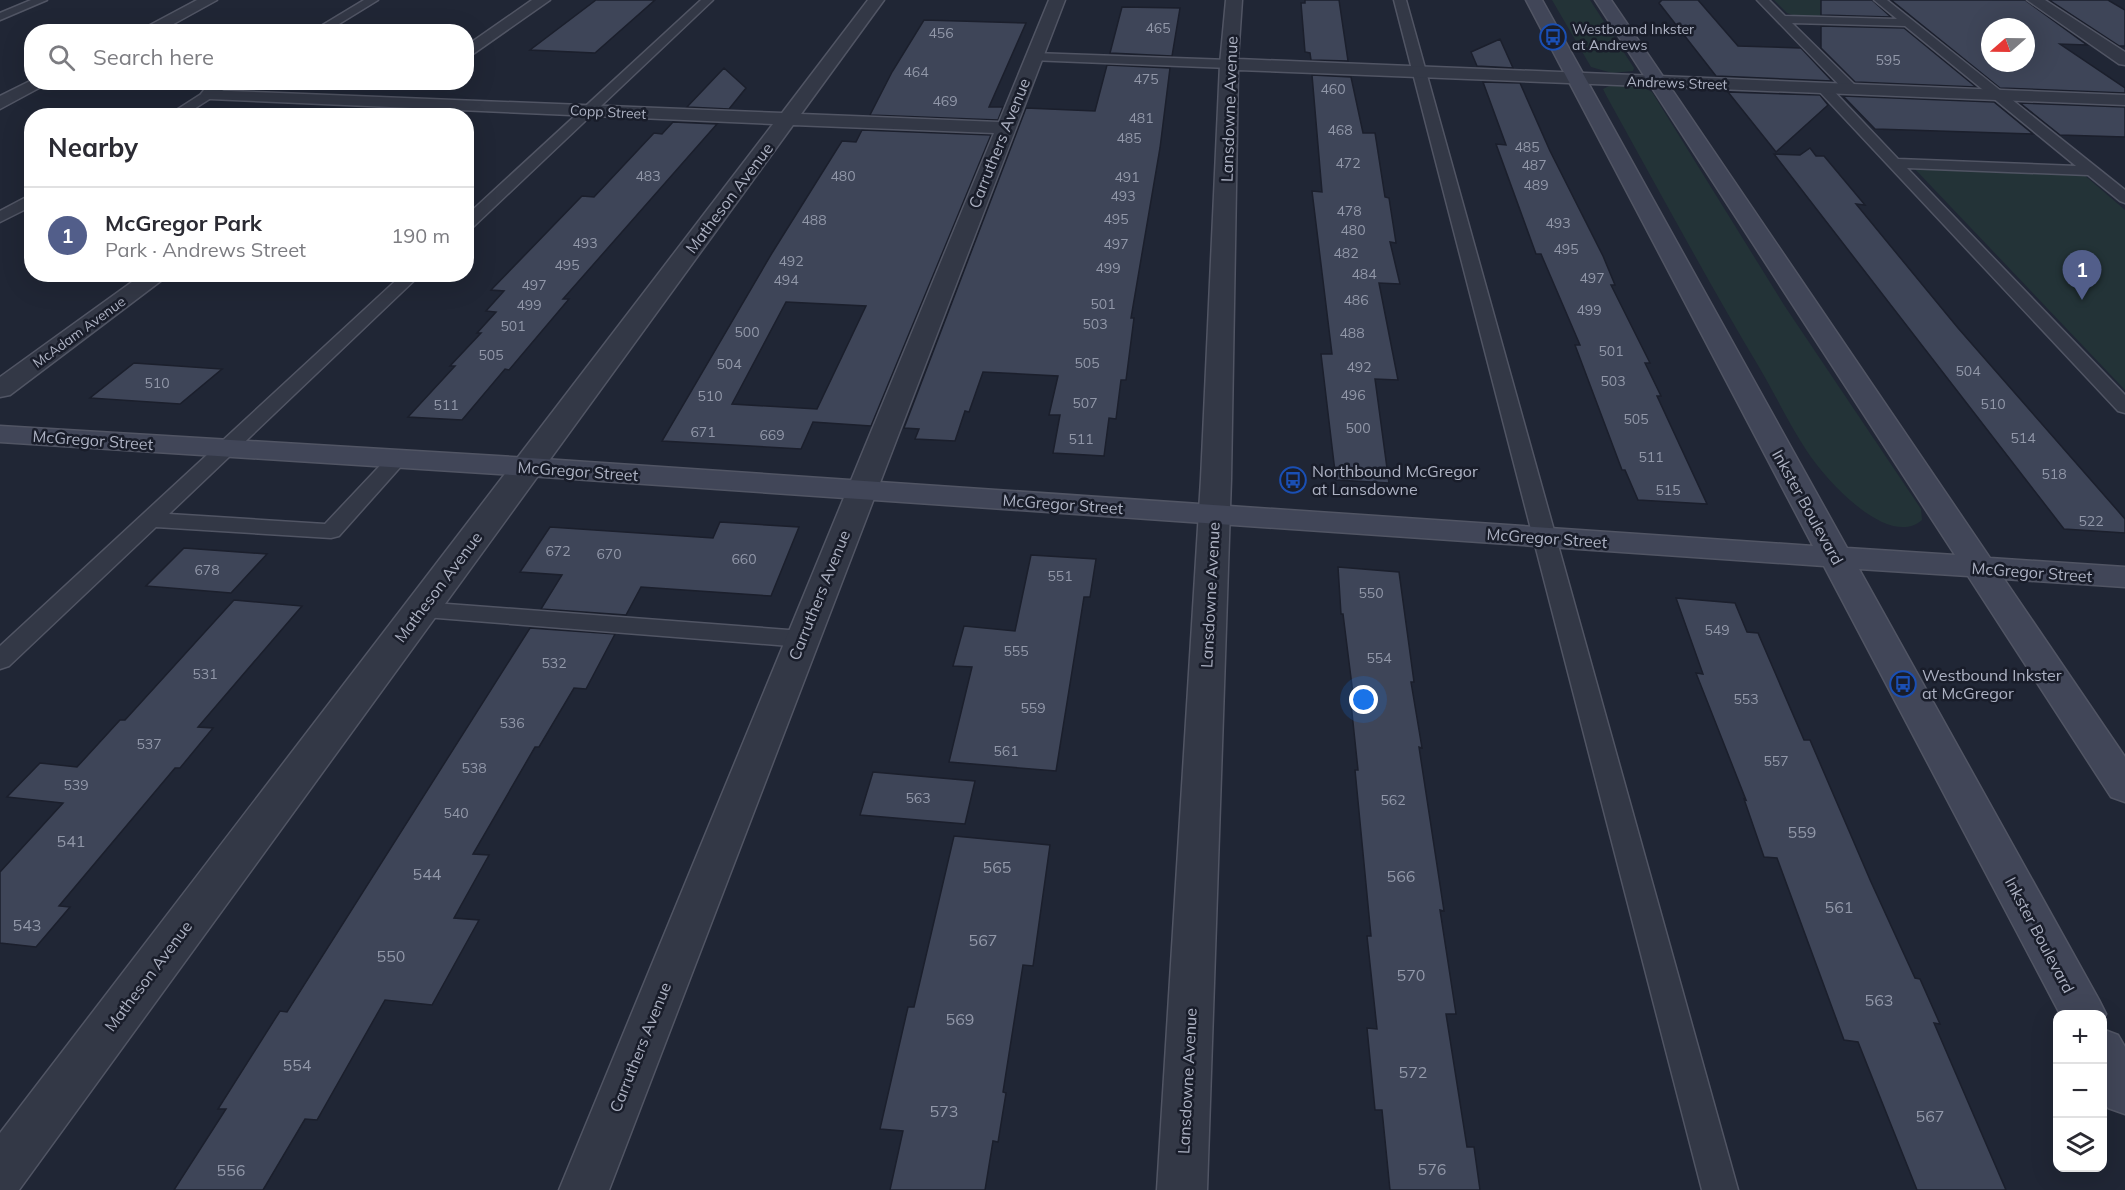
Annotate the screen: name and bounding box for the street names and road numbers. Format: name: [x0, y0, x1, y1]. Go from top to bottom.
street label: Lansdowne Avenue: [1216, 36, 1242, 182]
street label: Andrews Street: [1626, 72, 1728, 94]
street label: Carruthers Avenue: [964, 75, 1034, 211]
street label: Copp Street: [569, 101, 647, 123]
street label: Matheson Avenue: [681, 139, 777, 257]
street label: McAdam Avenue: [29, 292, 129, 372]
street label: McGregor Street: [32, 426, 154, 454]
street label: Inkster Boulevard: [1768, 446, 1848, 568]
street label: McGregor Street: [517, 457, 639, 485]
street label: McGregor Street: [1002, 490, 1124, 518]
street label: Lansdowne Avenue: [1196, 521, 1224, 669]
street label: McGregor Street: [1486, 524, 1608, 552]
street label: Carruthers Avenue: [784, 527, 854, 663]
street label: Matheson Avenue: [390, 528, 486, 646]
street label: McGregor Street: [1971, 558, 2093, 586]
street label: Inkster Boulevard: [2001, 874, 2079, 996]
street label: Matheson Avenue: [100, 917, 196, 1035]
street label: Carruthers Avenue: [605, 979, 675, 1115]
street label: Lansdowne Avenue: [1173, 1007, 1201, 1155]

